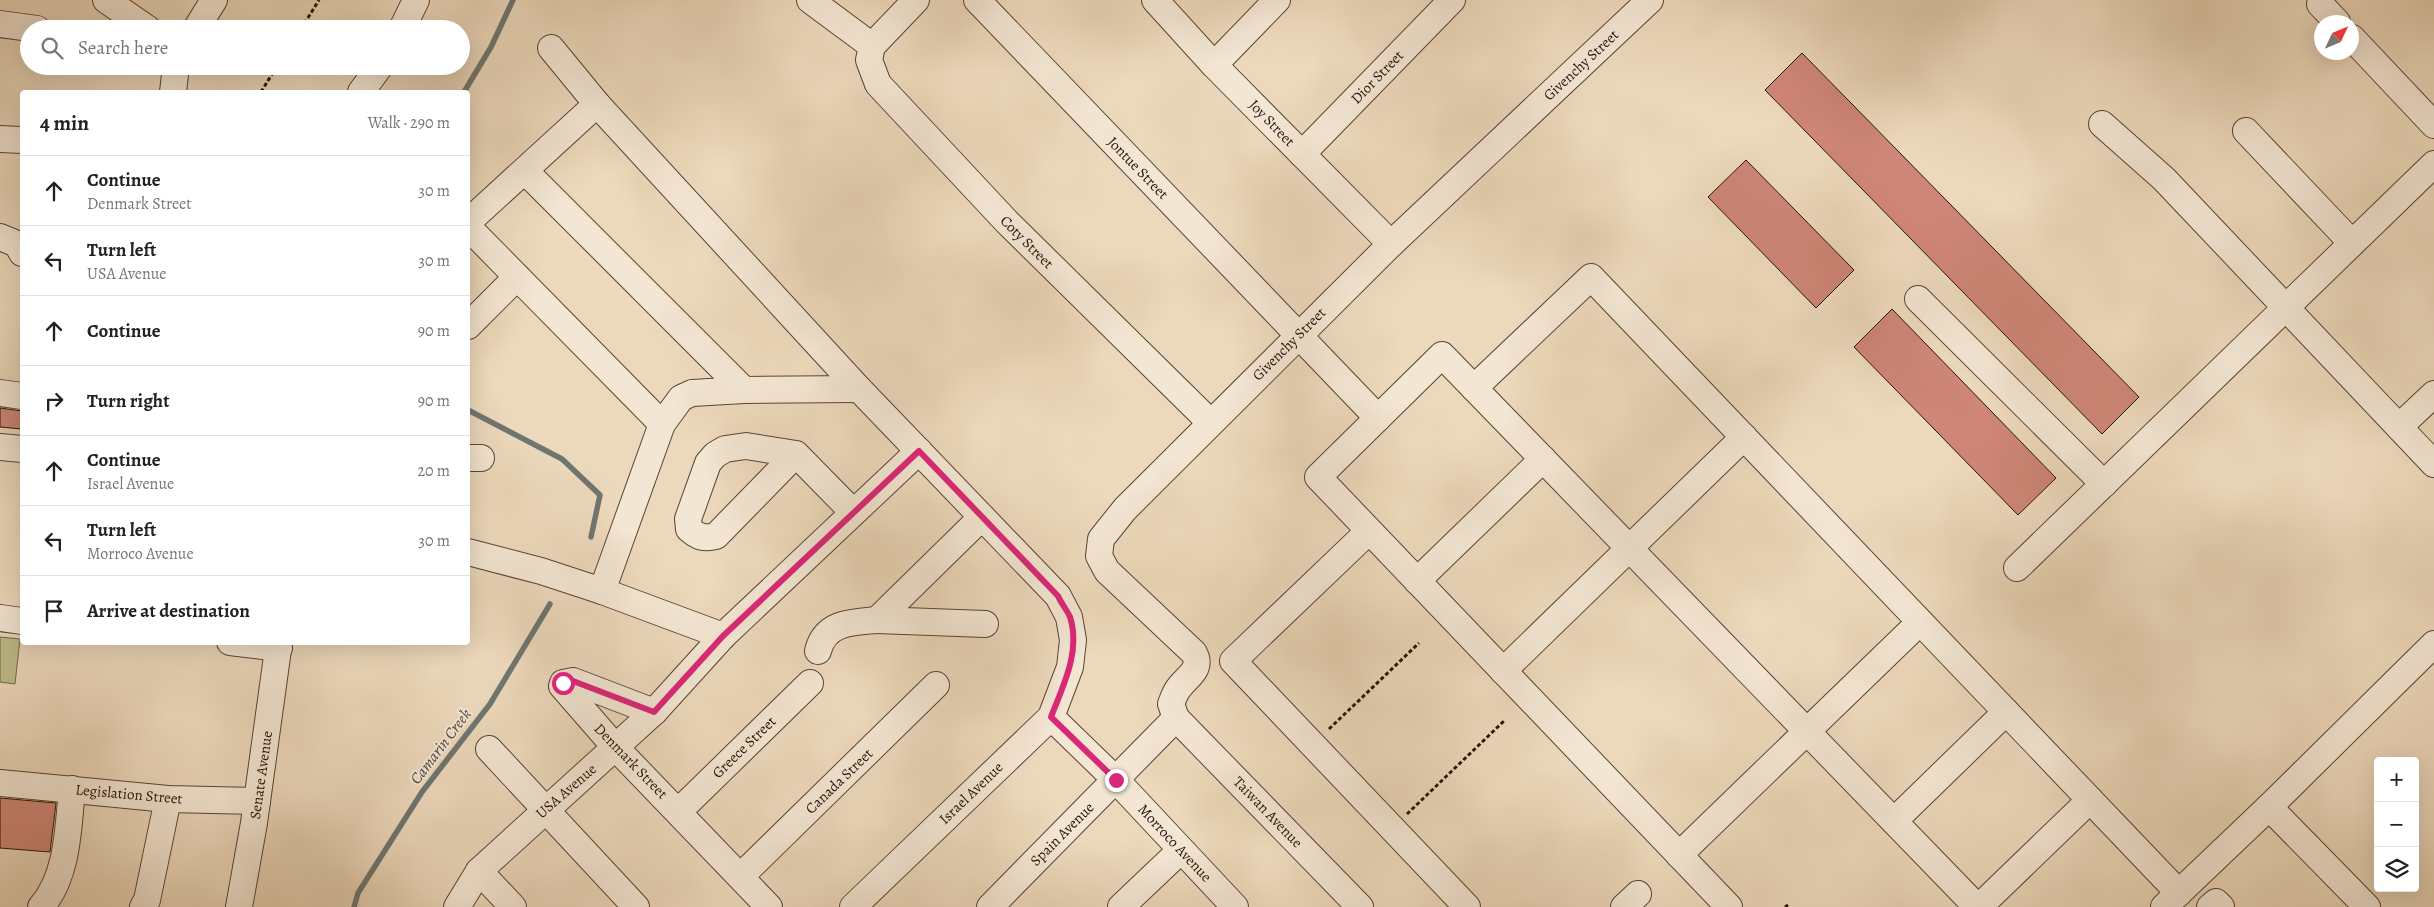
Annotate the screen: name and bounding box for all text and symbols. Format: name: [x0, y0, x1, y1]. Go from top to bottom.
north arrow: [2314, 15, 2359, 60]
search box: [20, 20, 470, 75]
street label: Givenchy Street: [1539, 25, 1623, 105]
icon: search: [38, 34, 66, 62]
text: Search here: [78, 35, 168, 61]
street label: Dior Street: [1346, 46, 1408, 108]
street label: Joy Street: [1245, 95, 1299, 151]
text: 4 min: [40, 109, 89, 137]
text: Walk · 290 m: [368, 112, 450, 134]
street label: Jontue Street: [1103, 132, 1173, 204]
text: Continue: [87, 167, 161, 193]
icon: ahead: [40, 177, 68, 205]
text: 30 m: [418, 180, 450, 202]
text: Denmark Street: [87, 193, 192, 215]
street label: Coty Street: [996, 211, 1058, 273]
text: Turn left: [87, 237, 156, 263]
icon: left: [40, 247, 68, 275]
text: 30 m: [418, 250, 450, 272]
text: USA Avenue: [87, 263, 167, 285]
street label: Givenchy Street: [1248, 303, 1330, 385]
icon: ahead: [40, 317, 68, 345]
text: Continue: [87, 318, 161, 344]
text: 90 m: [418, 320, 450, 342]
icon: right: [40, 387, 68, 415]
text: Turn right: [87, 388, 169, 414]
text: 90 m: [418, 390, 450, 412]
text: Continue: [87, 447, 161, 473]
icon: ahead: [40, 457, 68, 485]
text: 20 m: [417, 460, 450, 482]
text: Israel Avenue: [87, 473, 174, 495]
text: Turn left: [87, 517, 156, 543]
icon: left: [40, 527, 68, 555]
text: 30 m: [418, 530, 450, 552]
text: Morroco Avenue: [87, 543, 194, 565]
icon: arrive: [40, 597, 68, 625]
text: Arrive at destination: [87, 598, 250, 624]
route start: [552, 672, 575, 695]
water label: Camarin Creek: [405, 704, 477, 789]
street label: Greece Street: [708, 711, 780, 782]
street label: Denmark Street: [590, 719, 672, 803]
street label: Senate Avenue: [245, 729, 277, 820]
street label: Canada Street: [801, 744, 877, 818]
street label: Israel Avenue: [935, 757, 1008, 829]
map controls: [2374, 757, 2419, 892]
button: +: [2374, 757, 2419, 802]
street label: USA Avenue: [531, 759, 601, 823]
route end: [1105, 769, 1128, 792]
street label: Taiwan Avenue: [1229, 772, 1307, 852]
street label: Legislation Street: [75, 779, 183, 809]
street label: Spain Avenue: [1026, 797, 1099, 870]
street label: Morroco Avenue: [1134, 800, 1217, 887]
button: −: [2374, 802, 2419, 847]
button: layers: [2374, 847, 2419, 892]

